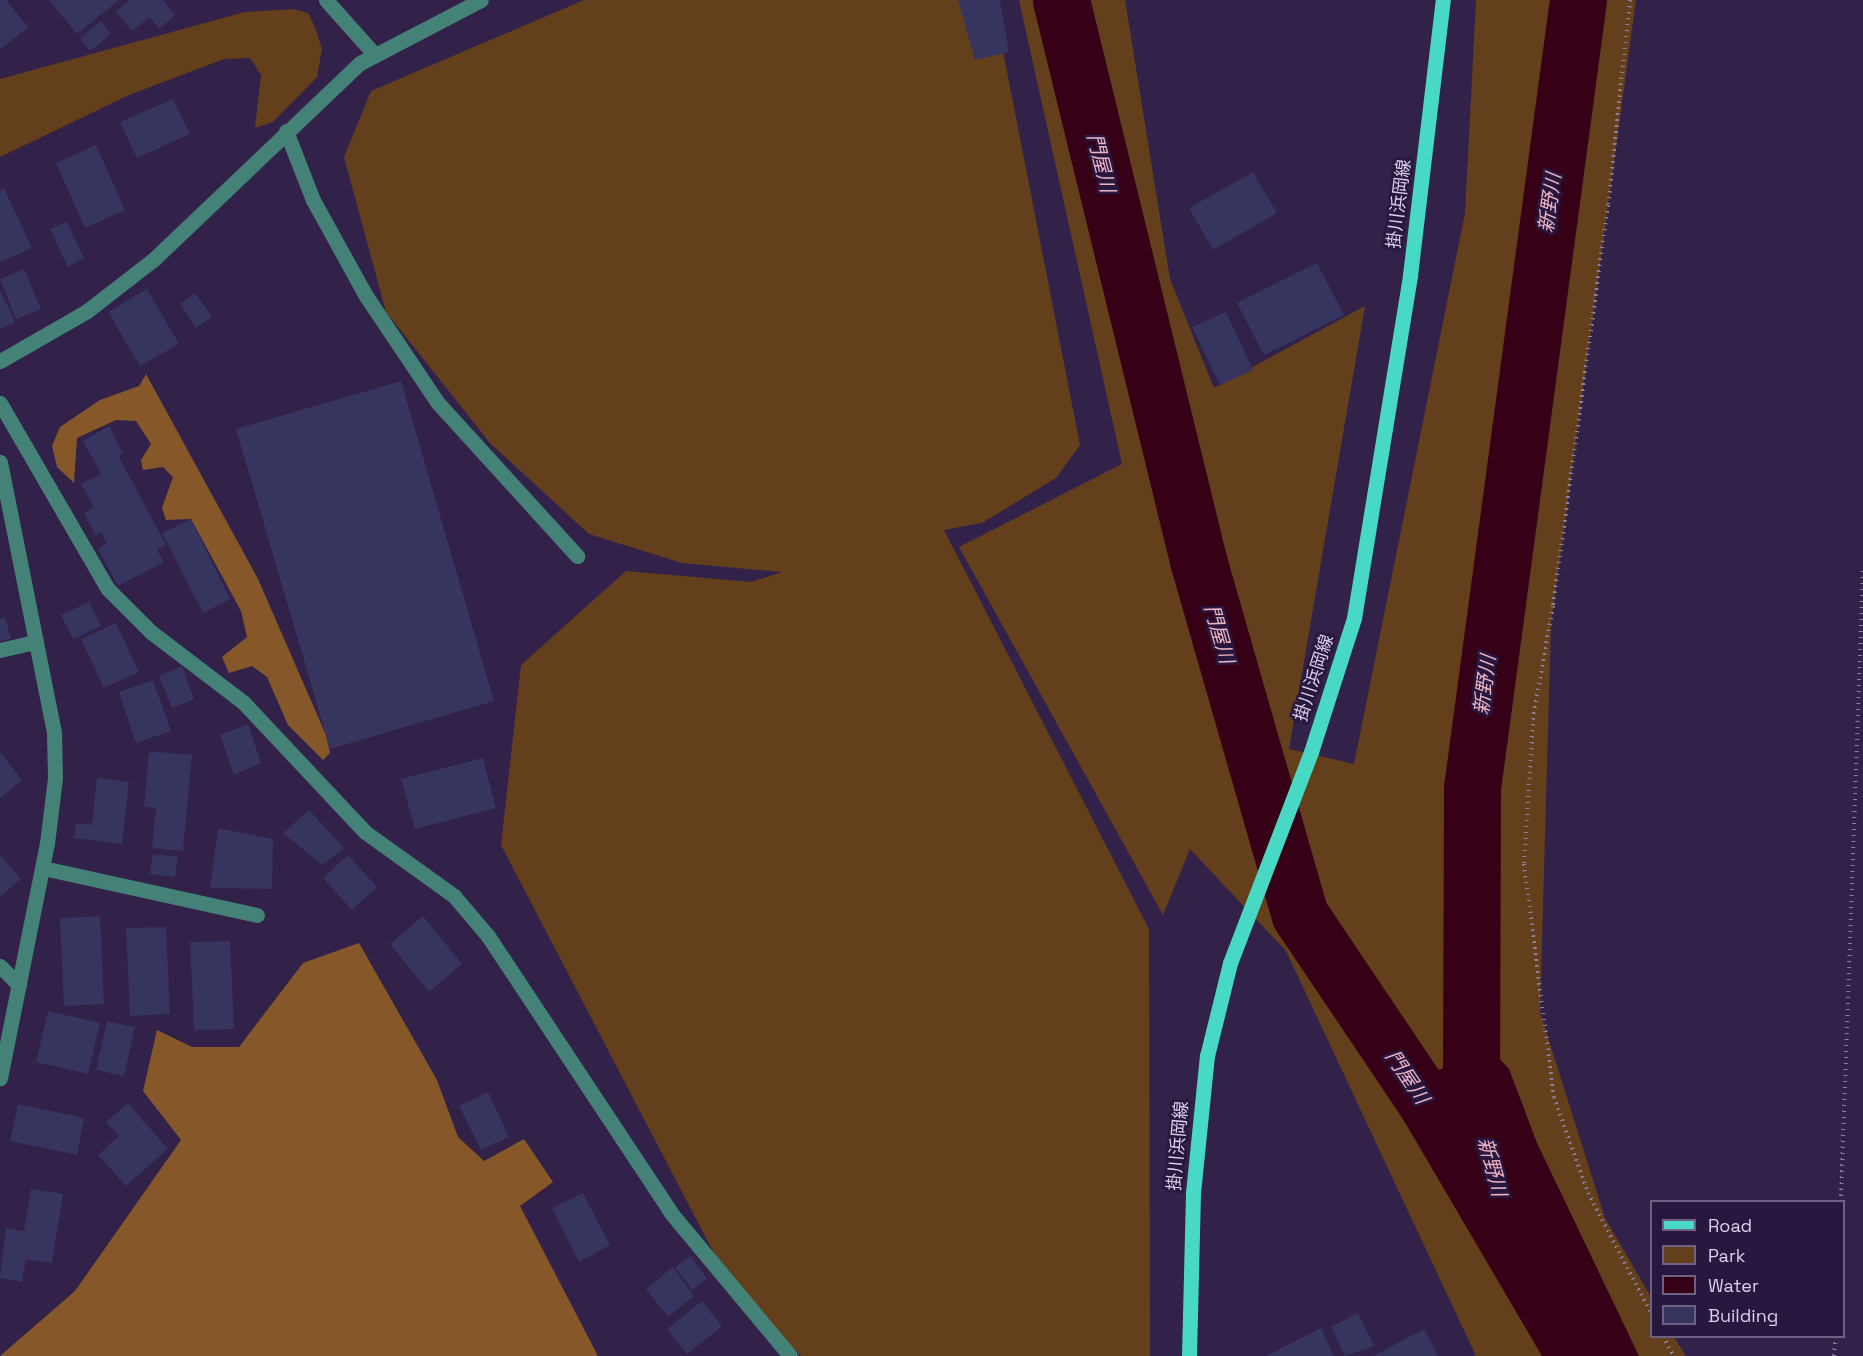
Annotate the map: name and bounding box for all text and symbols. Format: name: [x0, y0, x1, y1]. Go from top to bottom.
water label: 門屋川: [1082, 131, 1120, 195]
street label: 掛川浜岡線: [1383, 158, 1415, 250]
water label: 新野川: [1534, 172, 1566, 234]
water label: 門屋川: [1199, 602, 1239, 666]
street label: 掛川浜岡線: [1290, 632, 1338, 724]
water label: 新野川: [1469, 654, 1501, 716]
water label: 門屋川: [1380, 1045, 1434, 1109]
street label: 掛川浜岡線: [1163, 1100, 1193, 1192]
water label: 新野川: [1473, 1135, 1511, 1199]
legend: [1650, 1200, 1845, 1338]
text: Road: [1708, 1214, 1752, 1237]
text: Park: [1708, 1244, 1745, 1267]
text: Water: [1708, 1274, 1759, 1297]
text: Building: [1708, 1304, 1778, 1327]

